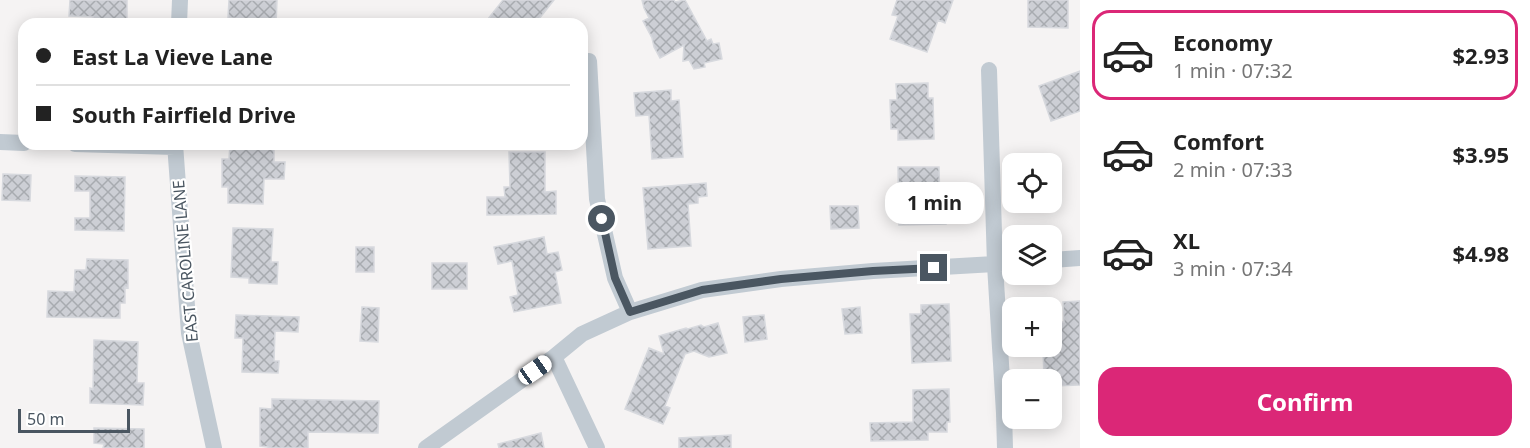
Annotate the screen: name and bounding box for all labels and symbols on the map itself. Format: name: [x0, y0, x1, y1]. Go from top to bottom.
street label: EAST CAROLINE LANE: [167, 179, 203, 343]
callout: 1 min: [884, 181, 984, 223]
route start: [588, 205, 615, 232]
route end: [920, 254, 947, 281]
car: [515, 352, 555, 388]
scale bar: [18, 406, 130, 434]

